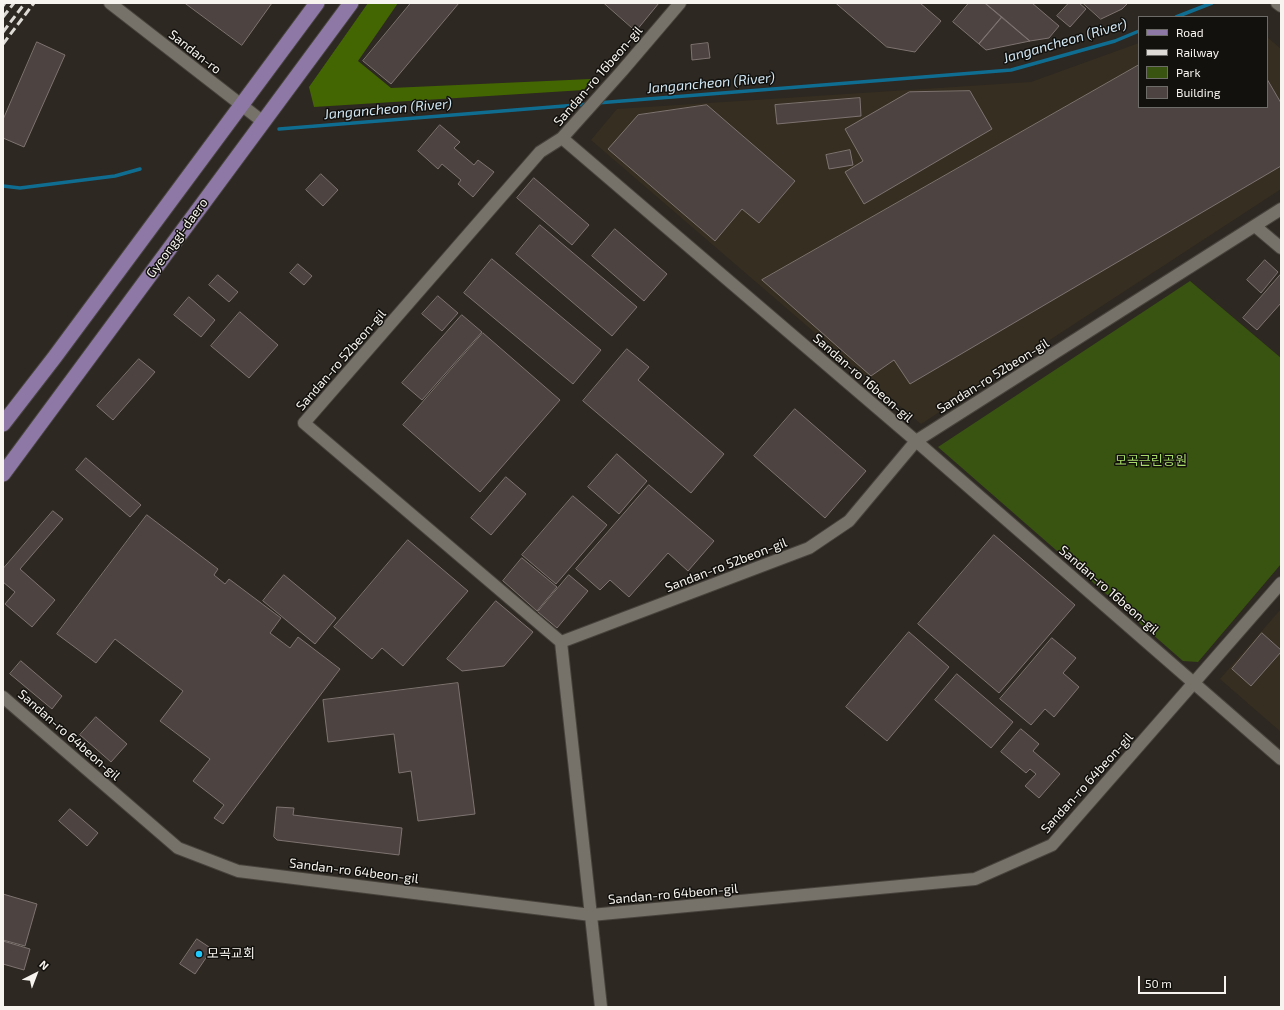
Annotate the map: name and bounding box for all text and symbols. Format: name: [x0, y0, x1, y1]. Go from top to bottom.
water label: Jangancheon (River): [1001, 15, 1129, 67]
legend: [1138, 16, 1268, 108]
street label: Sandan-ro 16beon-gil: [550, 23, 646, 129]
text: Road: [1176, 25, 1204, 39]
street label: Sandan-ro: [166, 27, 224, 77]
text: Railway: [1176, 45, 1219, 59]
text: Park: [1176, 65, 1201, 79]
water label: Jangancheon (River): [646, 69, 776, 97]
text: Building: [1176, 85, 1220, 99]
water label: Jangancheon (River): [323, 95, 453, 123]
street label: Gyeonggi-daero: [143, 195, 211, 281]
street label: Sandan-ro 52beon-gil: [293, 306, 389, 414]
street label: Sandan-ro 16beon-gil: [810, 330, 916, 426]
street label: Sandan-ro 52beon-gil: [934, 335, 1052, 417]
park label: 모곡근린공원: [1115, 453, 1187, 469]
street label: Sandan-ro 52beon-gil: [663, 535, 789, 595]
street label: Sandan-ro 16beon-gil: [1056, 542, 1162, 638]
street label: Sandan-ro 64beon-gil: [15, 686, 123, 784]
street label: Sandan-ro 64beon-gil: [1038, 729, 1136, 837]
street label: Sandan-ro 64beon-gil: [288, 855, 420, 887]
street label: Sandan-ro 64beon-gil: [607, 881, 739, 907]
place label: 모곡교회: [207, 946, 255, 962]
marker: 모곡교회: [194, 949, 204, 959]
north arrow: [16, 954, 56, 994]
text: N: [37, 957, 52, 972]
scale bar: [1140, 968, 1228, 994]
text: 50 m: [1145, 976, 1172, 990]

